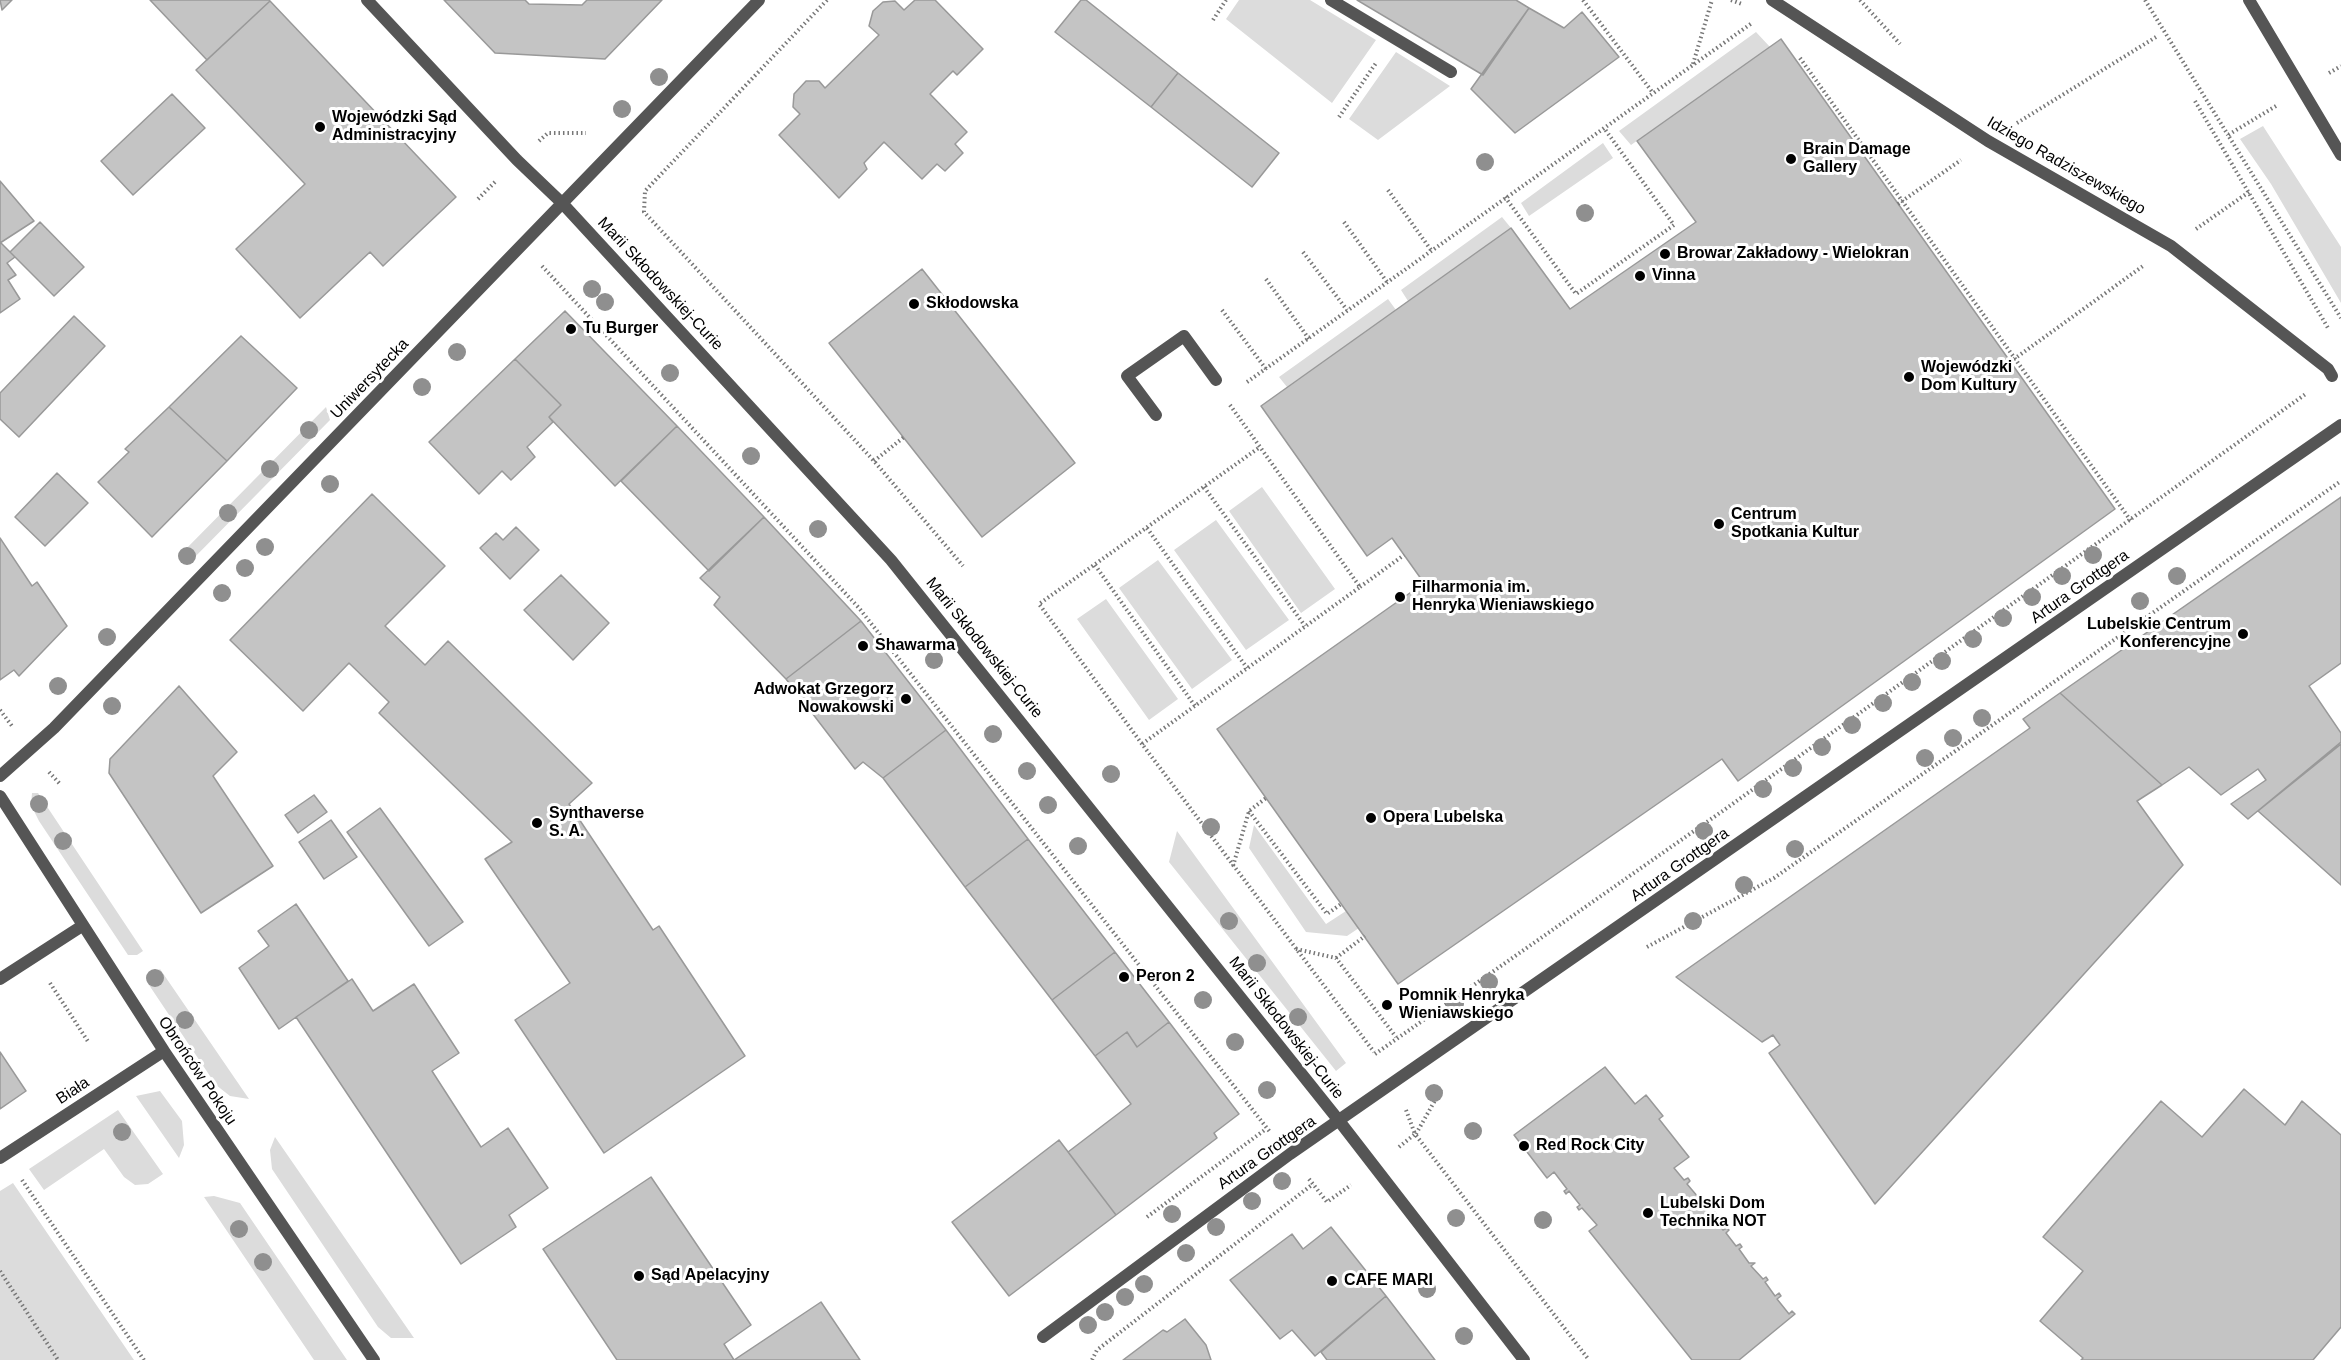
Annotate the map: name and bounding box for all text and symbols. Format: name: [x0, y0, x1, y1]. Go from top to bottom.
place label: Wojewódzki Sąd Administracyjny: [332, 108, 457, 146]
street label: Idziego Radziszewskiego: [1983, 113, 2149, 219]
marker: Wojewódzki Sąd Administracyjny: [313, 120, 327, 134]
place label: Brain Damage Gallery: [1803, 140, 1911, 178]
marker: Brain Damage Gallery: [1784, 152, 1798, 166]
street label: Marii Skłodowskiej-Curie: [593, 213, 727, 355]
place label: Browar Zakładowy - Wielokran: [1677, 244, 1909, 264]
marker: Browar Zakładowy - Wielokran: [1658, 247, 1672, 261]
place label: Vinna: [1652, 266, 1695, 286]
marker: Vinna: [1633, 269, 1647, 283]
place label: Skłodowska: [926, 294, 1018, 314]
marker: Skłodowska: [907, 297, 921, 311]
place label: Tu Burger: [583, 319, 658, 339]
marker: Tu Burger: [564, 322, 578, 336]
street label: Uniwersytecka: [327, 335, 413, 423]
place label: Wojewódzki Dom Kultury: [1921, 358, 2017, 396]
marker: Wojewódzki Dom Kultury: [1902, 370, 1916, 384]
place label: Centrum Spotkania Kultur: [1731, 505, 1859, 543]
marker: Centrum Spotkania Kultur: [1712, 517, 1726, 531]
street label: Artura Grottgera: [2027, 546, 2133, 628]
street label: Marii Skłodowskiej-Curie: [921, 574, 1047, 722]
place label: Filharmonia im. Henryka Wieniawskiego: [1412, 578, 1594, 616]
marker: Filharmonia im. Henryka Wieniawskiego: [1393, 590, 1407, 604]
place label: Lubelskie Centrum Konferencyjne: [2087, 615, 2231, 653]
marker: Lubelskie Centrum Konferencyjne: [2236, 627, 2250, 641]
place label: Shawarma: [875, 636, 955, 656]
marker: Shawarma: [856, 639, 870, 653]
place label: Adwokat Grzegorz Nowakowski: [754, 680, 894, 718]
marker: Adwokat Grzegorz Nowakowski: [899, 692, 913, 706]
place label: Synthaverse S. A.: [549, 804, 644, 842]
place label: Opera Lubelska: [1383, 808, 1503, 828]
marker: Opera Lubelska: [1364, 811, 1378, 825]
marker: Synthaverse S. A.: [530, 816, 544, 830]
street label: Artura Grottgera: [1627, 824, 1733, 906]
street label: Marii Skłodowskiej-Curie: [1225, 953, 1347, 1103]
place label: Peron 2: [1136, 967, 1195, 987]
marker: Peron 2: [1117, 970, 1131, 984]
place label: Pomnik Henryka Wieniawskiego: [1399, 986, 1524, 1024]
marker: Pomnik Henryka Wieniawskiego: [1380, 998, 1394, 1012]
street label: Obrońców Pokoju: [154, 1013, 240, 1129]
street label: Biała: [53, 1073, 93, 1109]
street label: Artura Grottgera: [1214, 1112, 1320, 1194]
place label: Red Rock City: [1536, 1136, 1644, 1156]
marker: Red Rock City: [1517, 1139, 1531, 1153]
place label: Lubelski Dom Technika NOT: [1660, 1194, 1766, 1232]
marker: Lubelski Dom Technika NOT: [1641, 1206, 1655, 1220]
place label: Sąd Apelacyjny: [651, 1266, 769, 1286]
marker: Sąd Apelacyjny: [632, 1269, 646, 1283]
place label: CAFE MARI: [1344, 1271, 1433, 1291]
marker: CAFE MARI: [1325, 1274, 1339, 1288]

